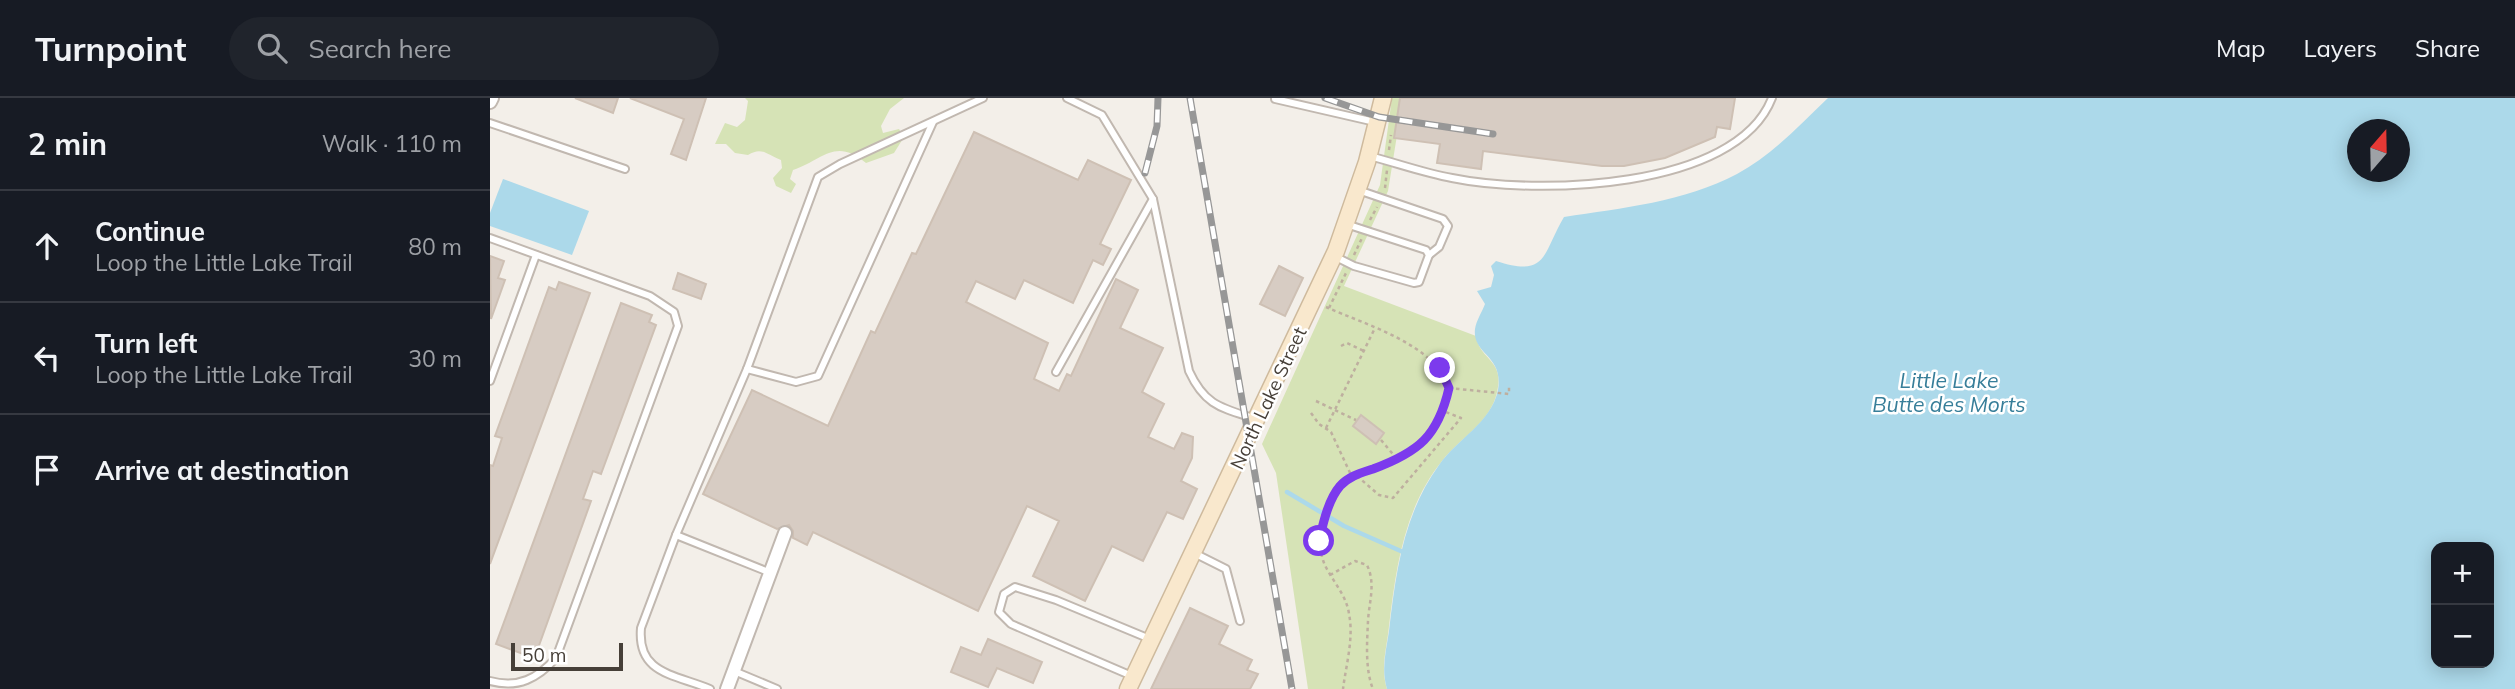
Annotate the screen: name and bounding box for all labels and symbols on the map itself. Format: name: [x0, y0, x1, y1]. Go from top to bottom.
north arrow: [2347, 119, 2410, 182]
street label: North Lake Street: [1225, 323, 1312, 473]
route end: [1424, 352, 1455, 383]
water label: Little Lake Butte des Morts: [1872, 367, 2026, 417]
route start: [1303, 525, 1334, 556]
scale bar: [511, 640, 623, 672]

